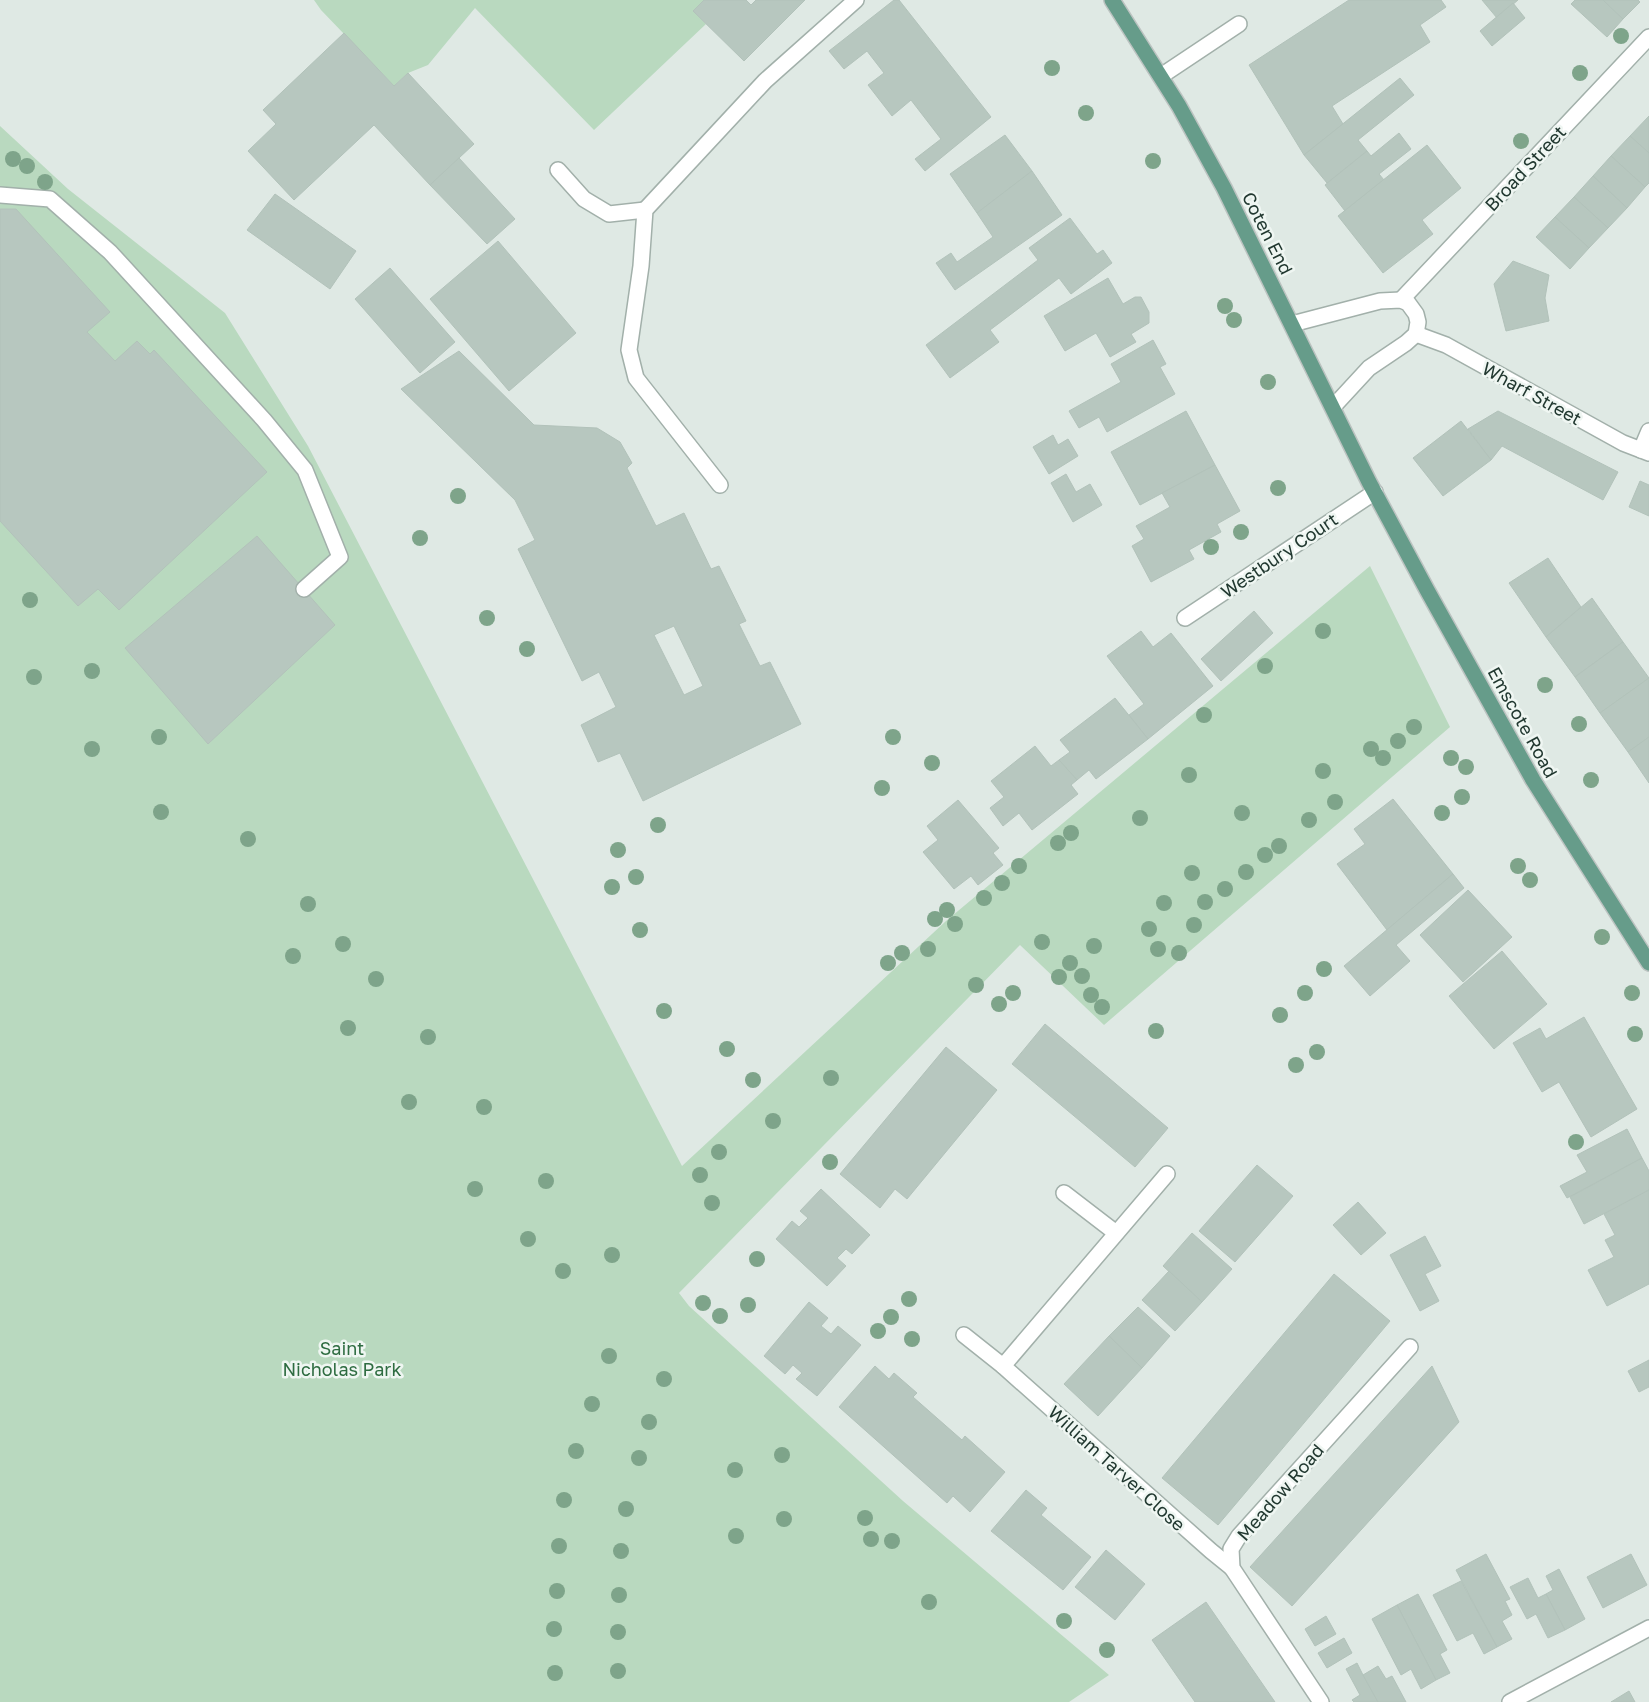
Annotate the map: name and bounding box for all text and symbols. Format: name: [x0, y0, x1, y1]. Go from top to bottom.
street label: Broad Street: [1480, 121, 1570, 215]
street label: Coten End: [1238, 188, 1298, 278]
street label: Wharf Street: [1478, 357, 1586, 429]
street label: Westbury Court: [1216, 508, 1342, 602]
street label: Emscote Road: [1483, 663, 1563, 781]
park label: Saint Nicholas Park: [282, 1337, 402, 1380]
street label: William Tarver Close: [1044, 1401, 1190, 1535]
street label: Meadow Road: [1232, 1439, 1328, 1545]

